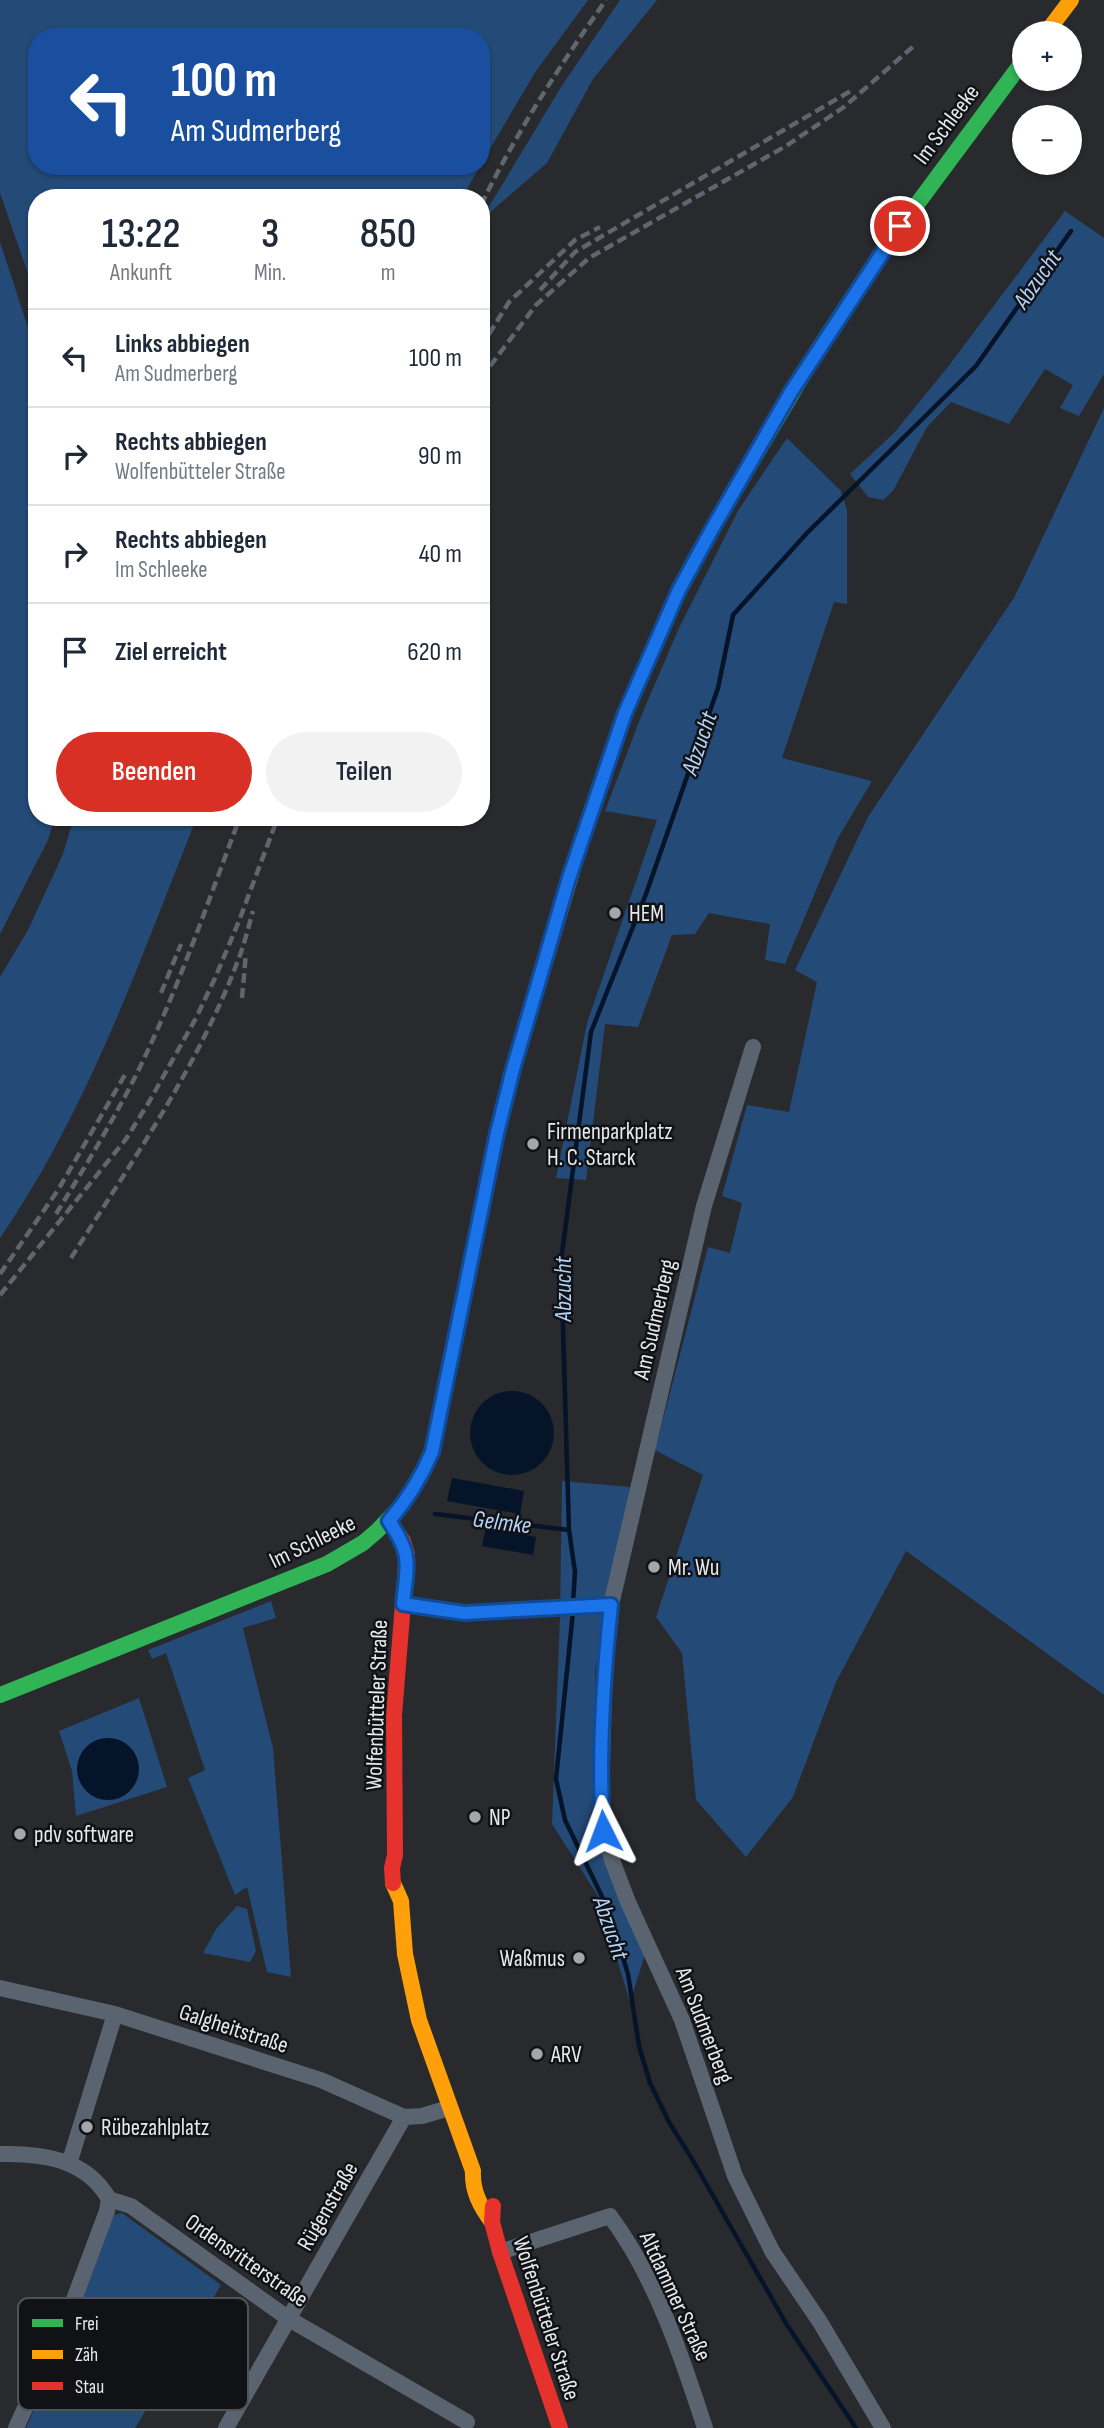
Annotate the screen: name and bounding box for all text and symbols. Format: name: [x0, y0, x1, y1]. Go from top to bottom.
map controls: [1012, 21, 1082, 175]
button: +: [1012, 21, 1082, 91]
text: 100 m: [171, 52, 277, 111]
icon: left: [56, 56, 147, 147]
street label: Im Schleeke: [908, 79, 986, 170]
button: −: [1012, 105, 1082, 175]
text: Am Sudmerberg: [171, 112, 341, 151]
pin: [870, 196, 930, 256]
icon: arrive: [881, 207, 919, 245]
text: 13:22: [102, 209, 180, 260]
text: 3: [261, 209, 279, 260]
text: 850: [360, 209, 416, 260]
water label: Abzucht: [1006, 244, 1068, 315]
text: Ankunft: [110, 259, 172, 287]
text: Min.: [254, 259, 286, 287]
text: m: [381, 259, 395, 287]
text: Links abbiegen: [115, 329, 250, 360]
icon: left: [56, 339, 94, 377]
text: 100 m: [409, 343, 462, 374]
text: Am Sudmerberg: [115, 360, 237, 388]
text: Rechts abbiegen: [115, 427, 267, 458]
icon: right: [56, 437, 94, 475]
text: 90 m: [418, 441, 462, 472]
text: Wolfenbütteler Straße: [115, 458, 286, 486]
text: Rechts abbiegen: [115, 525, 267, 556]
icon: right: [56, 535, 94, 573]
text: 40 m: [419, 539, 462, 570]
text: Im Schleeke: [115, 556, 207, 584]
icon: arrive: [56, 633, 94, 671]
text: Ziel erreicht: [115, 637, 227, 668]
text: 620 m: [407, 637, 462, 668]
water label: Abzucht: [675, 707, 724, 780]
button: Beenden: [56, 732, 252, 812]
button: Teilen: [266, 732, 462, 812]
place label: HEM: [629, 900, 664, 928]
marker: HEM: [607, 905, 623, 921]
place label: Firmenparkplatz H. C. Starck: [547, 1118, 673, 1172]
marker: Firmenparkplatz H. C. Starck: [525, 1136, 541, 1152]
water label: Abzucht: [549, 1256, 578, 1322]
street label: Am Sudmerberg: [627, 1256, 682, 1383]
water label: Gelmke: [471, 1505, 533, 1540]
street label: Im Schleeke: [265, 1509, 360, 1575]
place label: Mr. Wu: [668, 1554, 719, 1582]
marker: Mr. Wu: [646, 1559, 662, 1575]
street label: Wolfenbütteler Straße: [360, 1619, 394, 1791]
position arrow: [566, 1794, 640, 1868]
place label: NP: [489, 1804, 510, 1832]
marker: NP: [467, 1809, 483, 1825]
place label: pdv software: [34, 1821, 134, 1849]
marker: pdv software: [12, 1826, 28, 1842]
water label: Abzucht: [586, 1892, 635, 1964]
place label: Waßmus: [499, 1945, 565, 1973]
marker: Waßmus: [571, 1950, 587, 1966]
street label: Am Sudmerberg: [669, 1962, 739, 2087]
street label: Galgheitstraße: [176, 1998, 292, 2060]
place label: ARV: [550, 2041, 582, 2069]
marker: ARV: [529, 2046, 545, 2062]
place label: Rübezahlplatz: [101, 2114, 209, 2142]
marker: Rübezahlplatz: [79, 2119, 95, 2135]
street label: Rügenstraße: [291, 2157, 364, 2256]
street label: Ordensritterstraße: [179, 2208, 313, 2314]
street label: Altdammer Straße: [632, 2226, 717, 2366]
street label: Wolfenbütteler Straße: [506, 2233, 586, 2404]
legend: [18, 2298, 248, 2410]
text: Frei: [75, 2313, 99, 2336]
text: Zäh: [75, 2344, 98, 2367]
text: Stau: [75, 2376, 104, 2399]

